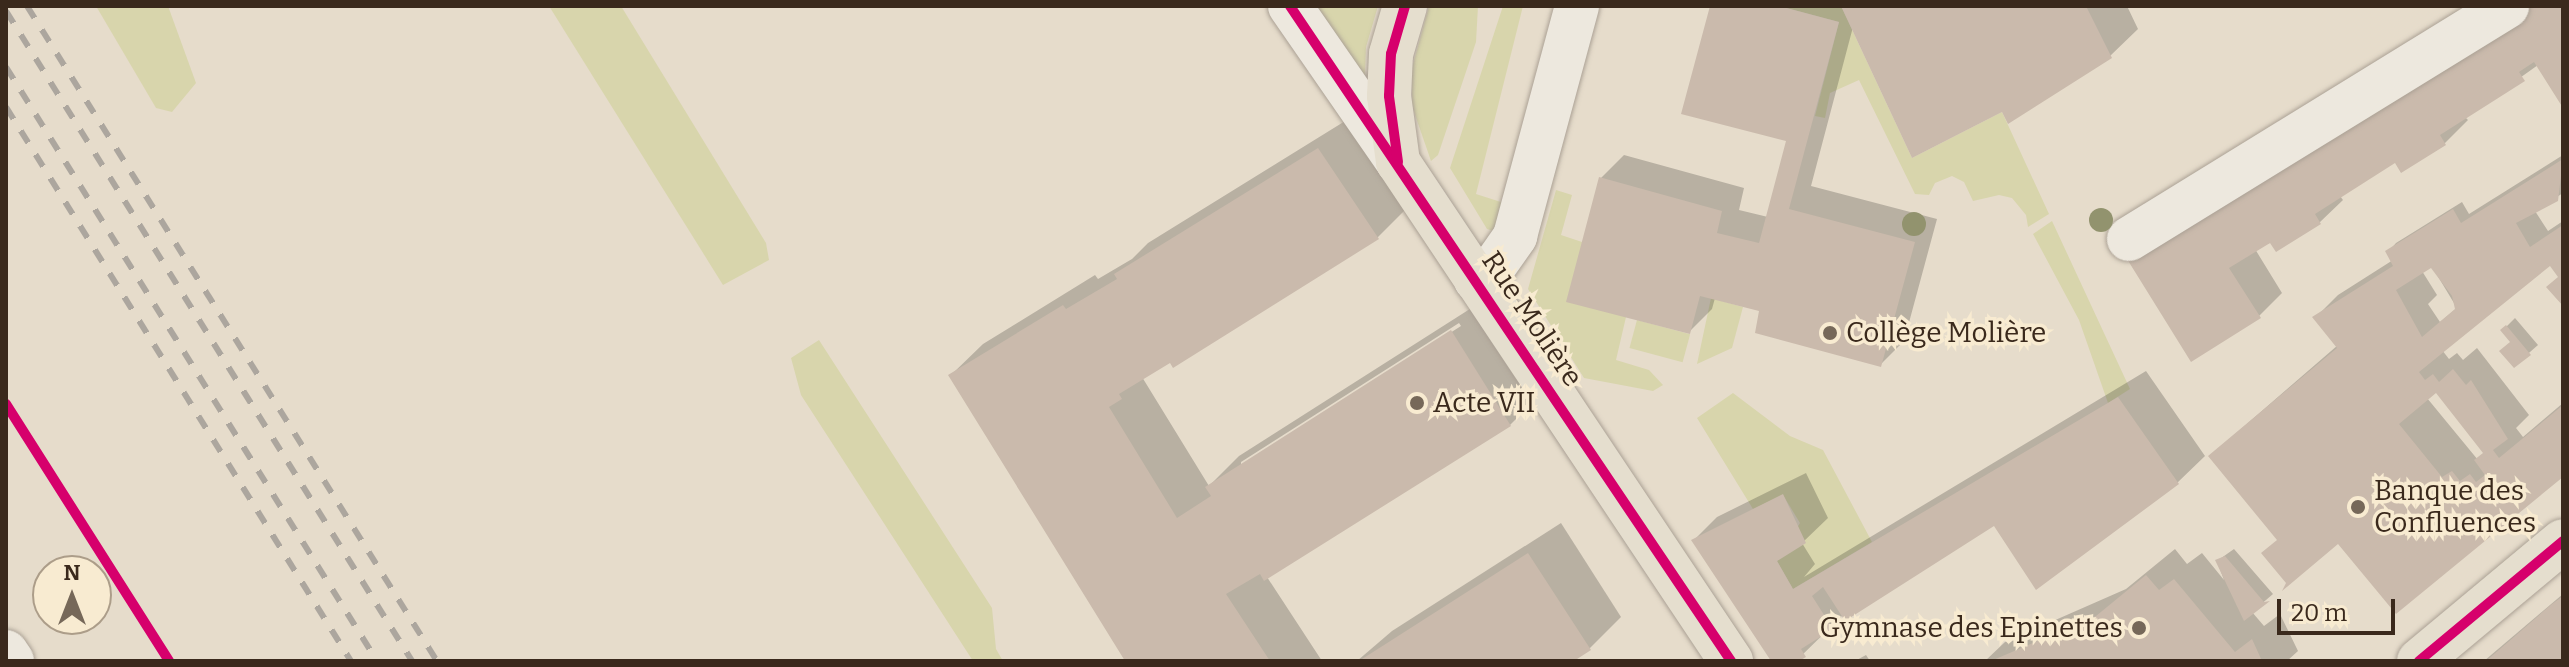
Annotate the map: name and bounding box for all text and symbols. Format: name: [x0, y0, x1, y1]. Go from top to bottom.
street label: Rue Molière: [1475, 245, 1589, 393]
place label: Collège Molière: [1846, 316, 2046, 350]
marker: Collège Molière: [1821, 324, 1839, 342]
place label: Acte VII: [1433, 386, 1535, 420]
marker: Acte VII: [1408, 394, 1426, 412]
place label: Banque des Confluences: [2374, 474, 2536, 540]
marker: Banque des Confluences: [2349, 498, 2367, 516]
north arrow: [32, 555, 112, 635]
text: N: [64, 559, 80, 586]
scale bar: [2281, 583, 2399, 633]
text: 20 m: [2291, 599, 2347, 627]
place label: Gymnase des Epinettes: [1819, 611, 2123, 645]
marker: Gymnase des Epinettes: [2130, 619, 2148, 637]

